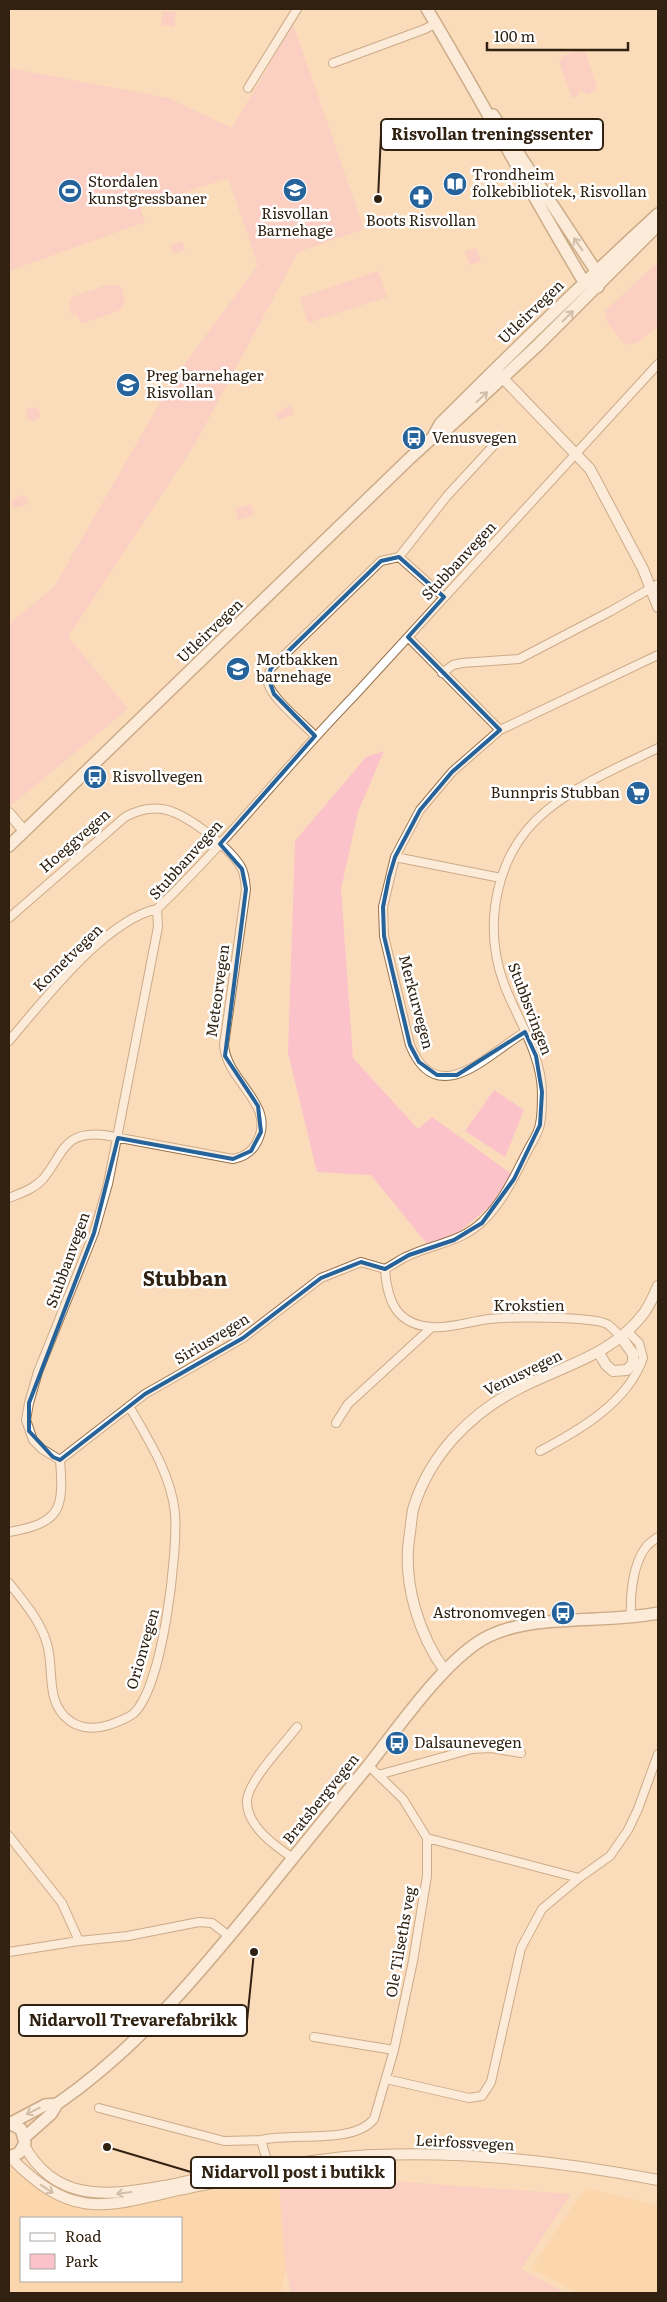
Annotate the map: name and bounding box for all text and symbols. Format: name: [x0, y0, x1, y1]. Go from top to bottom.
scale bar: [487, 20, 628, 52]
text: 100 m: [494, 24, 535, 47]
callout: Risvollan treningssenter: [381, 119, 603, 150]
text: Risvollan treningssenter: [391, 121, 593, 145]
place label: Trondheim folkebibliotek, Risvollan: [472, 162, 647, 202]
place label: Stordalen kunstgressbaner: [88, 169, 207, 209]
library icon: Trondheim folkebibliotek, Risvollan: [442, 171, 468, 197]
school or university icon: Risvollan Barnehage: [282, 177, 308, 203]
sports icon: Stordalen kunstgressbaner: [57, 178, 83, 204]
pharmacy icon: Boots Risvollan: [408, 184, 434, 210]
place label: Risvollan Barnehage: [257, 201, 333, 241]
place label: Boots Risvollan: [366, 208, 476, 231]
one-way arrow: [573, 237, 583, 251]
street label: Utleirvegen: [492, 273, 568, 348]
one-way arrow: [562, 309, 574, 322]
place label: Preg barnehager Risvollan: [146, 363, 263, 403]
school or university icon: Preg barnehager Risvollan: [115, 372, 141, 398]
one-way arrow: [475, 391, 488, 403]
bus stop icon: Venusvegen: [401, 425, 427, 451]
place label: Venusvegen: [432, 425, 517, 448]
street label: Stubbanvegen: [415, 515, 501, 605]
street label: Utleirvegen: [171, 592, 247, 667]
place label: Motbakken barnehage: [256, 647, 338, 687]
school or university icon: Motbakken barnehage: [225, 656, 251, 682]
bus stop icon: Risvollvegen: [82, 764, 108, 790]
place label: Risvollvegen: [112, 764, 203, 787]
place label: Bunnpris Stubban: [490, 780, 620, 803]
supermarket icon: Bunnpris Stubban: [625, 780, 651, 806]
street label: Hoeggvegen: [33, 802, 115, 877]
street label: Stubbanvegen: [143, 814, 227, 904]
street label: Kometvegen: [27, 917, 107, 996]
street label: Meteorvegen: [199, 943, 234, 1039]
street label: Merkurvegen: [394, 952, 441, 1051]
street label: Stubbsvingen: [503, 959, 560, 1058]
street label: Stubbanvegen: [39, 1208, 95, 1311]
district label: Stubban: [143, 1262, 227, 1292]
street label: Krokstien: [493, 1293, 565, 1316]
street label: Siriusvegen: [169, 1306, 253, 1369]
street label: Venusvegen: [479, 1343, 566, 1401]
place label: Astronomvegen: [433, 1600, 546, 1623]
bus stop icon: Astronomvegen: [550, 1600, 576, 1626]
street label: Orionvegen: [119, 1605, 164, 1692]
bus stop icon: Dalsaunevegen: [384, 1730, 410, 1756]
place label: Dalsaunevegen: [414, 1730, 522, 1753]
street label: Bratsbergvegen: [276, 1748, 364, 1848]
street label: Ole Tilseths veg: [378, 1884, 421, 1999]
callout: Nidarvoll Trevarefabrikk: [19, 2005, 247, 2036]
text: Nidarvoll Trevarefabrikk: [29, 2007, 237, 2031]
one-way arrow: [26, 2107, 41, 2116]
street label: Leirfossvegen: [415, 2127, 515, 2156]
callout: Nidarvoll post i butikk: [191, 2157, 395, 2188]
text: Nidarvoll post i butikk: [201, 2159, 385, 2183]
one-way arrow: [39, 2184, 53, 2194]
one-way arrow: [116, 2188, 132, 2198]
legend: [20, 2217, 182, 2282]
text: Road: [65, 2224, 101, 2247]
text: Park: [65, 2249, 99, 2272]

